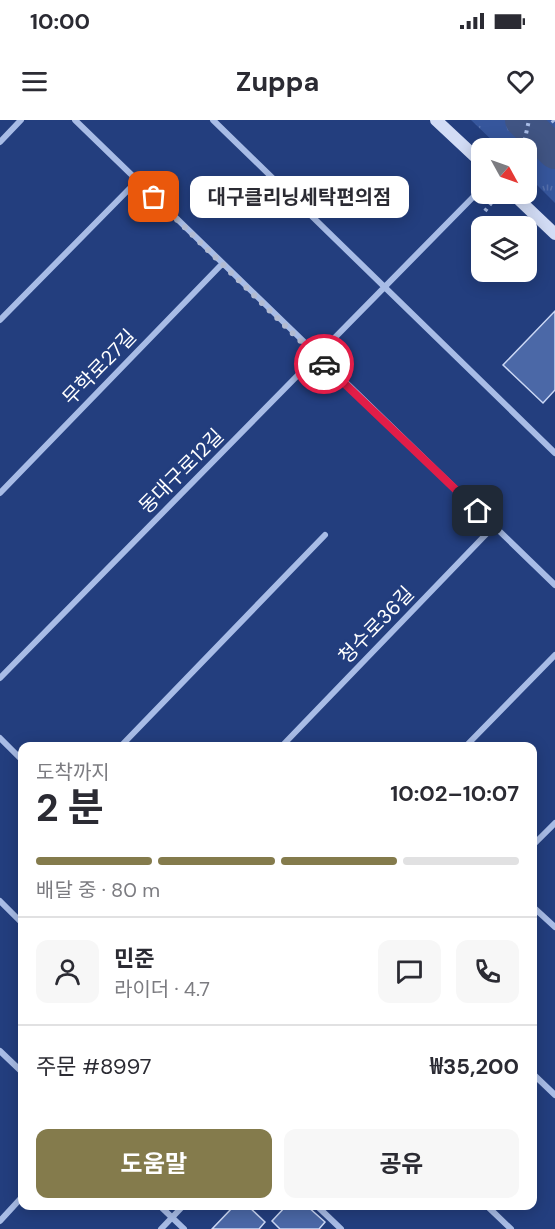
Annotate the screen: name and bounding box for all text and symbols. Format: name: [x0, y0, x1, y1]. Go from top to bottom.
text: 10:00: [30, 7, 90, 36]
text: Zuppa: [236, 64, 319, 99]
icon: menu: [18, 65, 51, 98]
icon: heart: [504, 65, 537, 98]
north arrow: [471, 138, 537, 204]
map controls: [471, 138, 537, 282]
pin: [128, 171, 179, 222]
callout: 대구클리닝세탁편의점: [190, 176, 409, 218]
icon: bag: [137, 180, 170, 213]
text: 대구클리닝세탁편의점: [208, 184, 392, 210]
button: layers: [471, 216, 537, 282]
street label: 무학로27길: [56, 324, 142, 410]
courier: [294, 334, 354, 394]
icon: car: [308, 348, 341, 381]
street label: 동대구로12길: [133, 423, 229, 519]
pin: [452, 485, 503, 536]
icon: home: [461, 494, 494, 527]
street label: 청수로36길: [333, 581, 419, 669]
text: 도착까지: [36, 759, 110, 785]
text: 10:02–10:07: [390, 779, 519, 808]
text: 2 분: [36, 782, 104, 833]
text: 배달 중 · 80 m: [36, 877, 160, 903]
button: person: [36, 940, 99, 1003]
button: chat: [378, 940, 441, 1003]
button: phone: [456, 940, 519, 1003]
text: 민준: [114, 944, 154, 973]
text: 라이더 · 4.7: [114, 976, 210, 1002]
text: 주문 #8997: [36, 1052, 152, 1081]
text: ₩35,200: [430, 1052, 519, 1081]
button: 도움말: [36, 1129, 272, 1198]
button: 공유: [284, 1129, 519, 1198]

